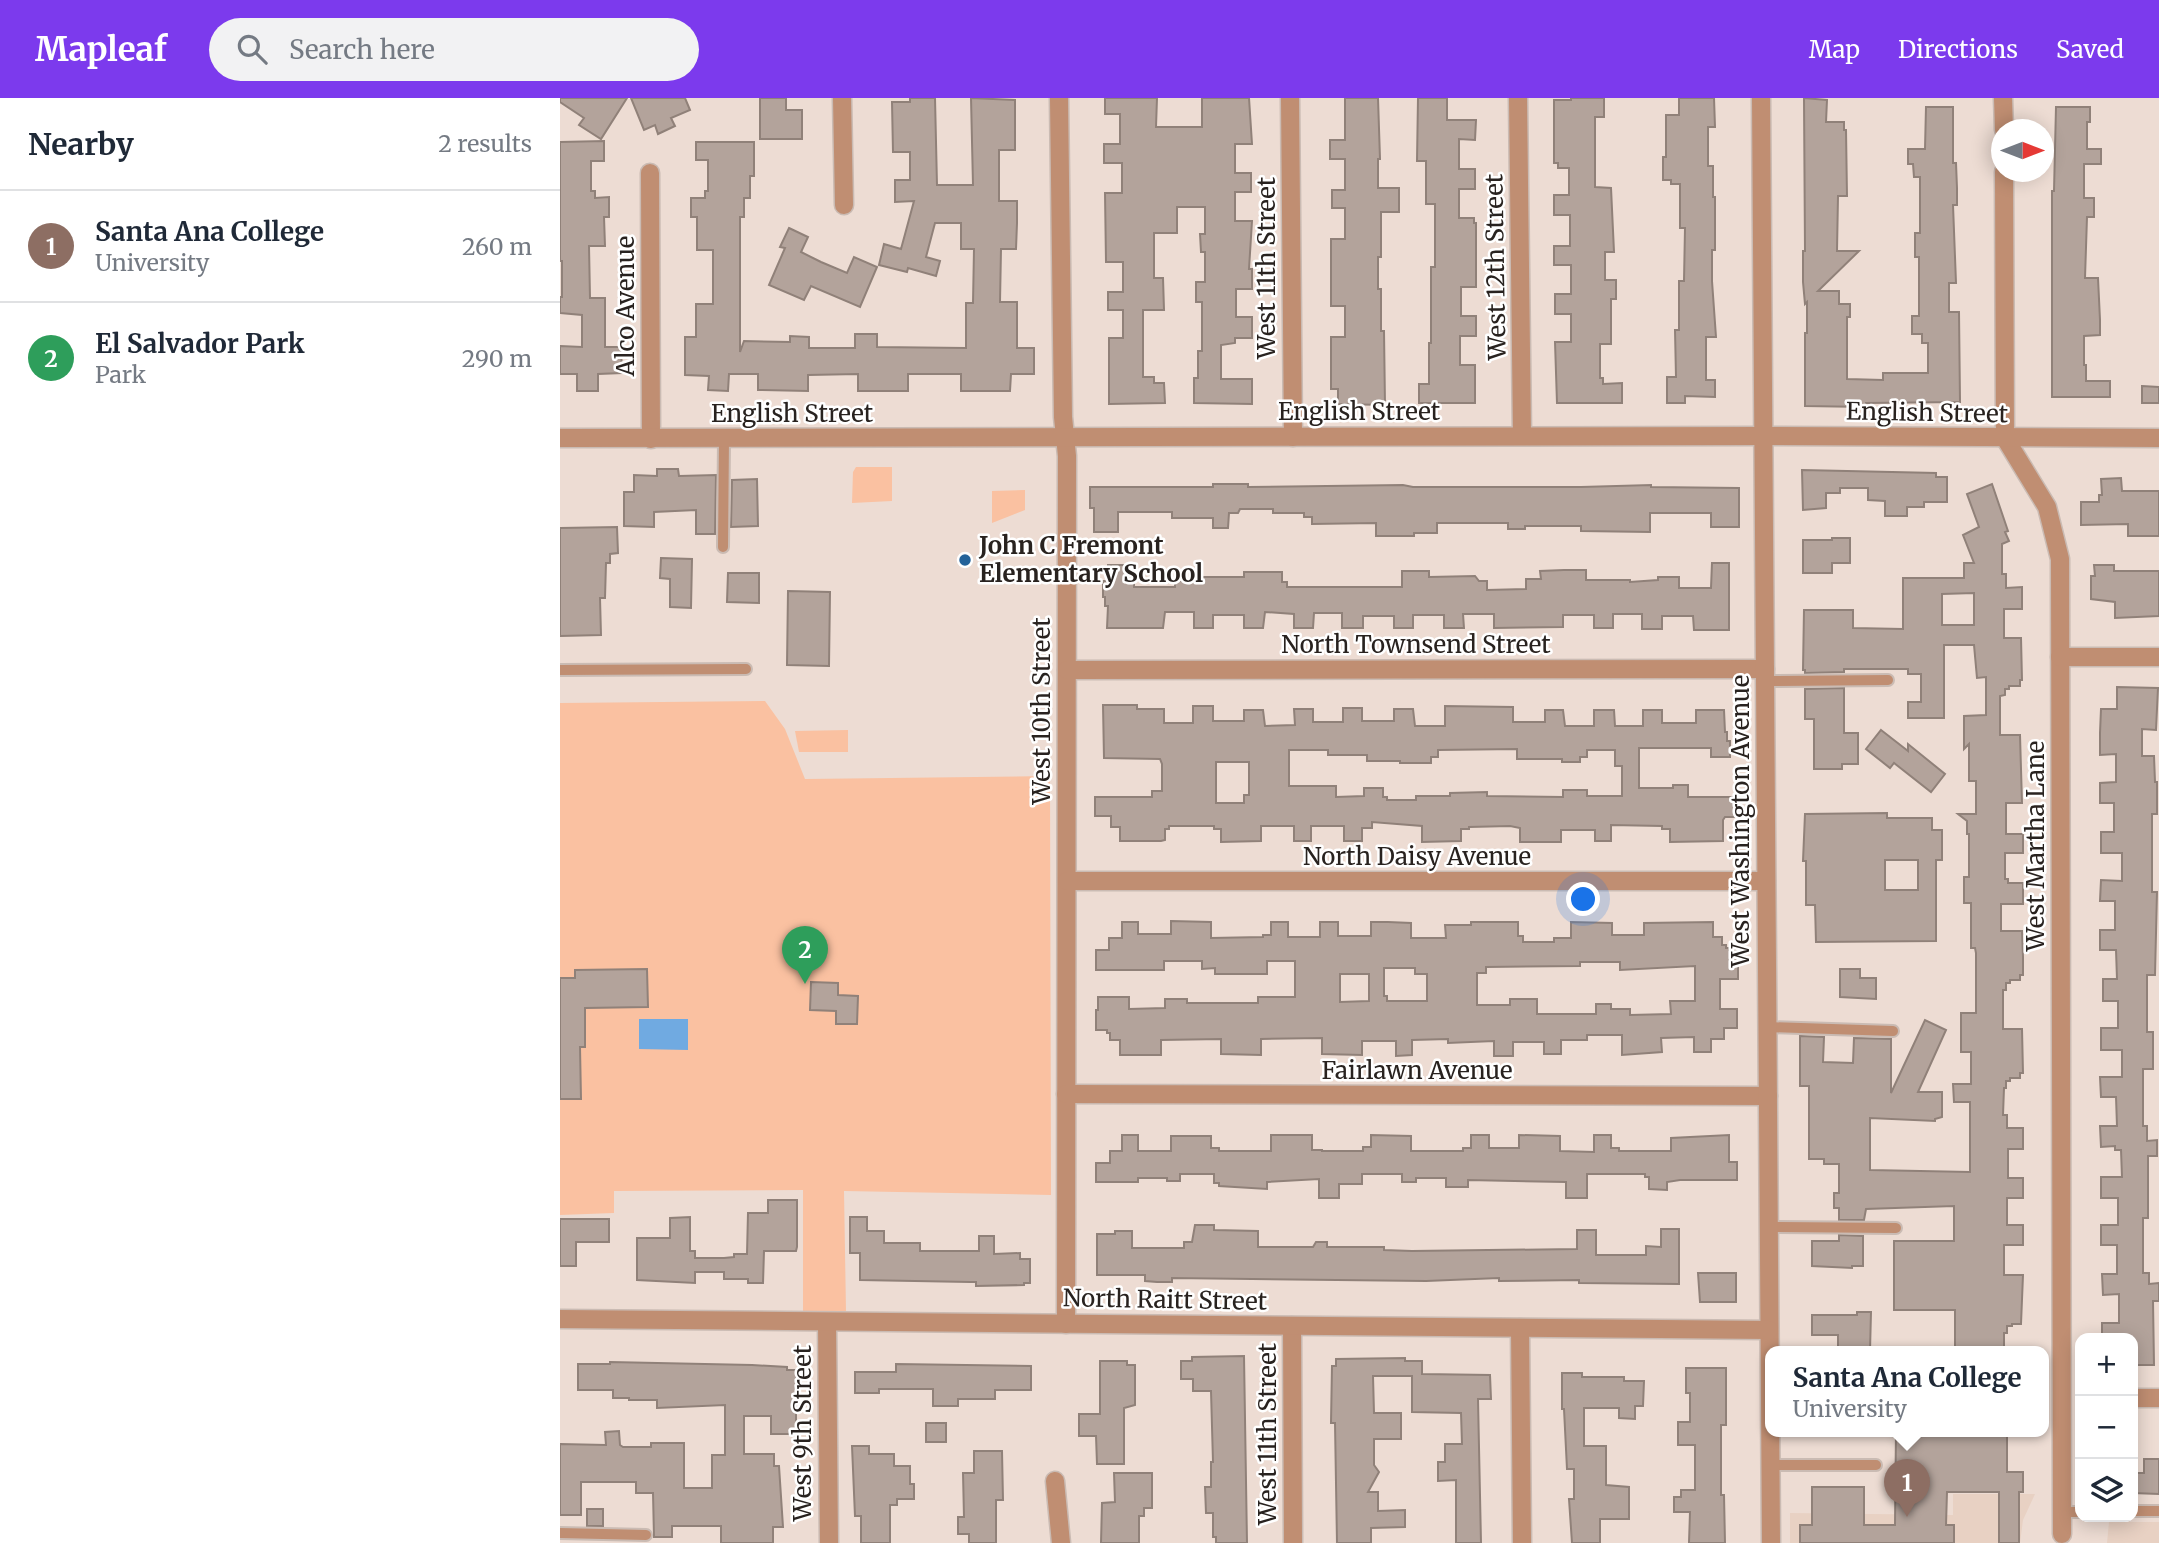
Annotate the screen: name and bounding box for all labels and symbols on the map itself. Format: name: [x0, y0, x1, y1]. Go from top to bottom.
north arrow: [1991, 119, 2054, 182]
street label: West 12th Street: [1478, 173, 1513, 361]
street label: West 11th Street: [1251, 176, 1282, 360]
street label: Alco Avenue: [610, 236, 641, 377]
street label: English Street: [1278, 396, 1441, 427]
street label: English Street: [1846, 396, 2009, 429]
street label: English Street: [711, 398, 874, 429]
place label: John C Fremont Elementary School: [978, 530, 1203, 589]
marker: John C Fremont Elementary School: [957, 552, 973, 568]
street label: West 10th Street: [1026, 617, 1057, 806]
street label: North Townsend Street: [1281, 629, 1551, 660]
street label: West Washington Avenue: [1725, 675, 1756, 968]
street label: West Martha Lane: [2020, 741, 2051, 952]
street label: North Daisy Avenue: [1303, 841, 1531, 872]
your location: [1566, 882, 1600, 916]
pin: 2: [782, 926, 828, 984]
street label: Fairlawn Avenue: [1321, 1055, 1513, 1086]
street label: North Raitt Street: [1063, 1282, 1268, 1317]
street label: West 11th Street: [1252, 1342, 1283, 1526]
street label: West 9th Street: [787, 1344, 818, 1522]
pin: 1: [1884, 1459, 1930, 1517]

